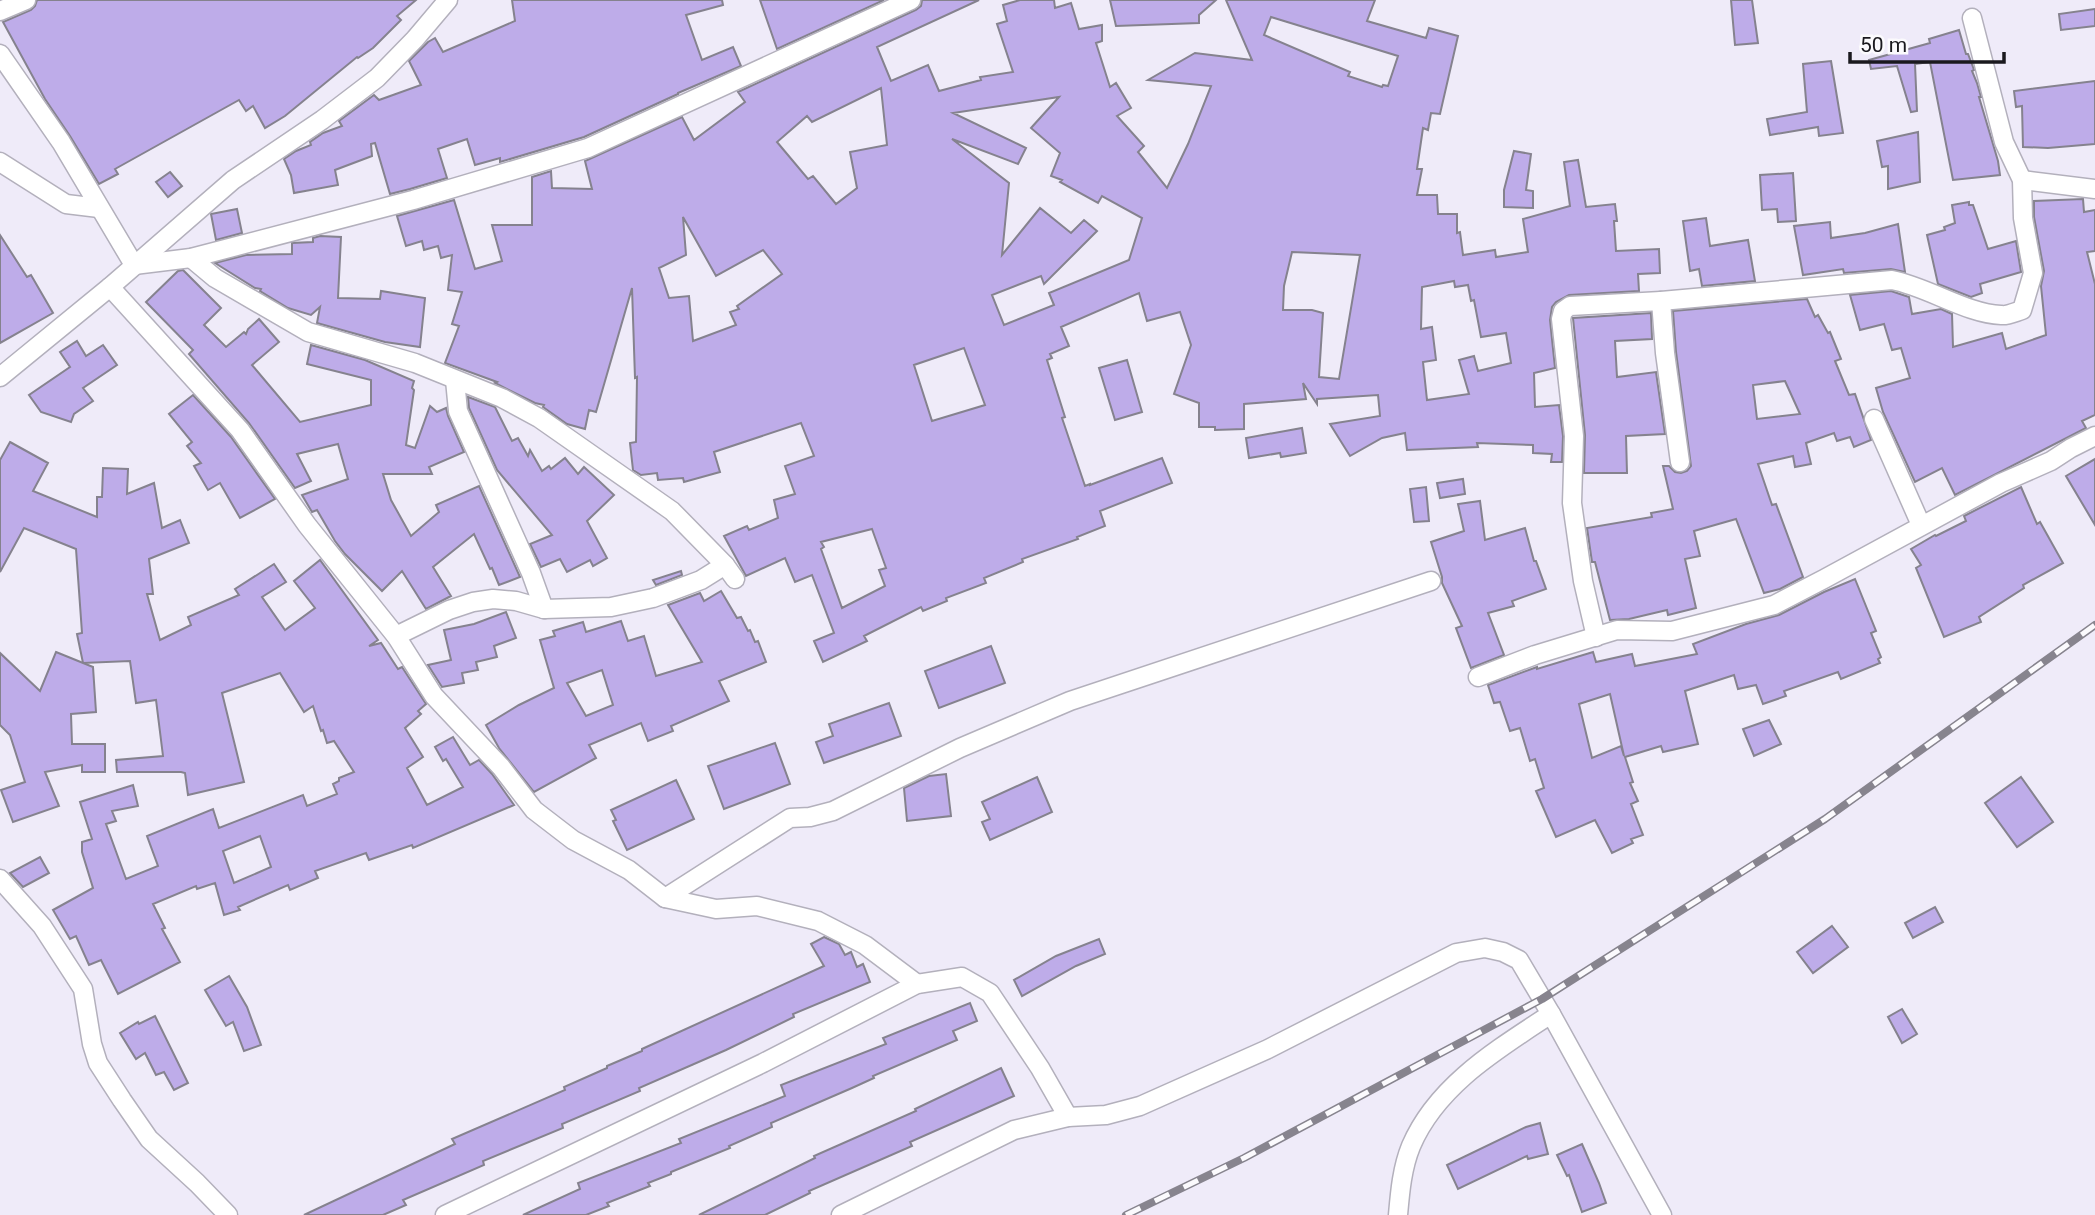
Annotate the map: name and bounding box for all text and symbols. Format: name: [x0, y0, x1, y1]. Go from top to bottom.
scale bar: [1850, 21, 2004, 65]
text: 50 m: [1860, 33, 1907, 57]

